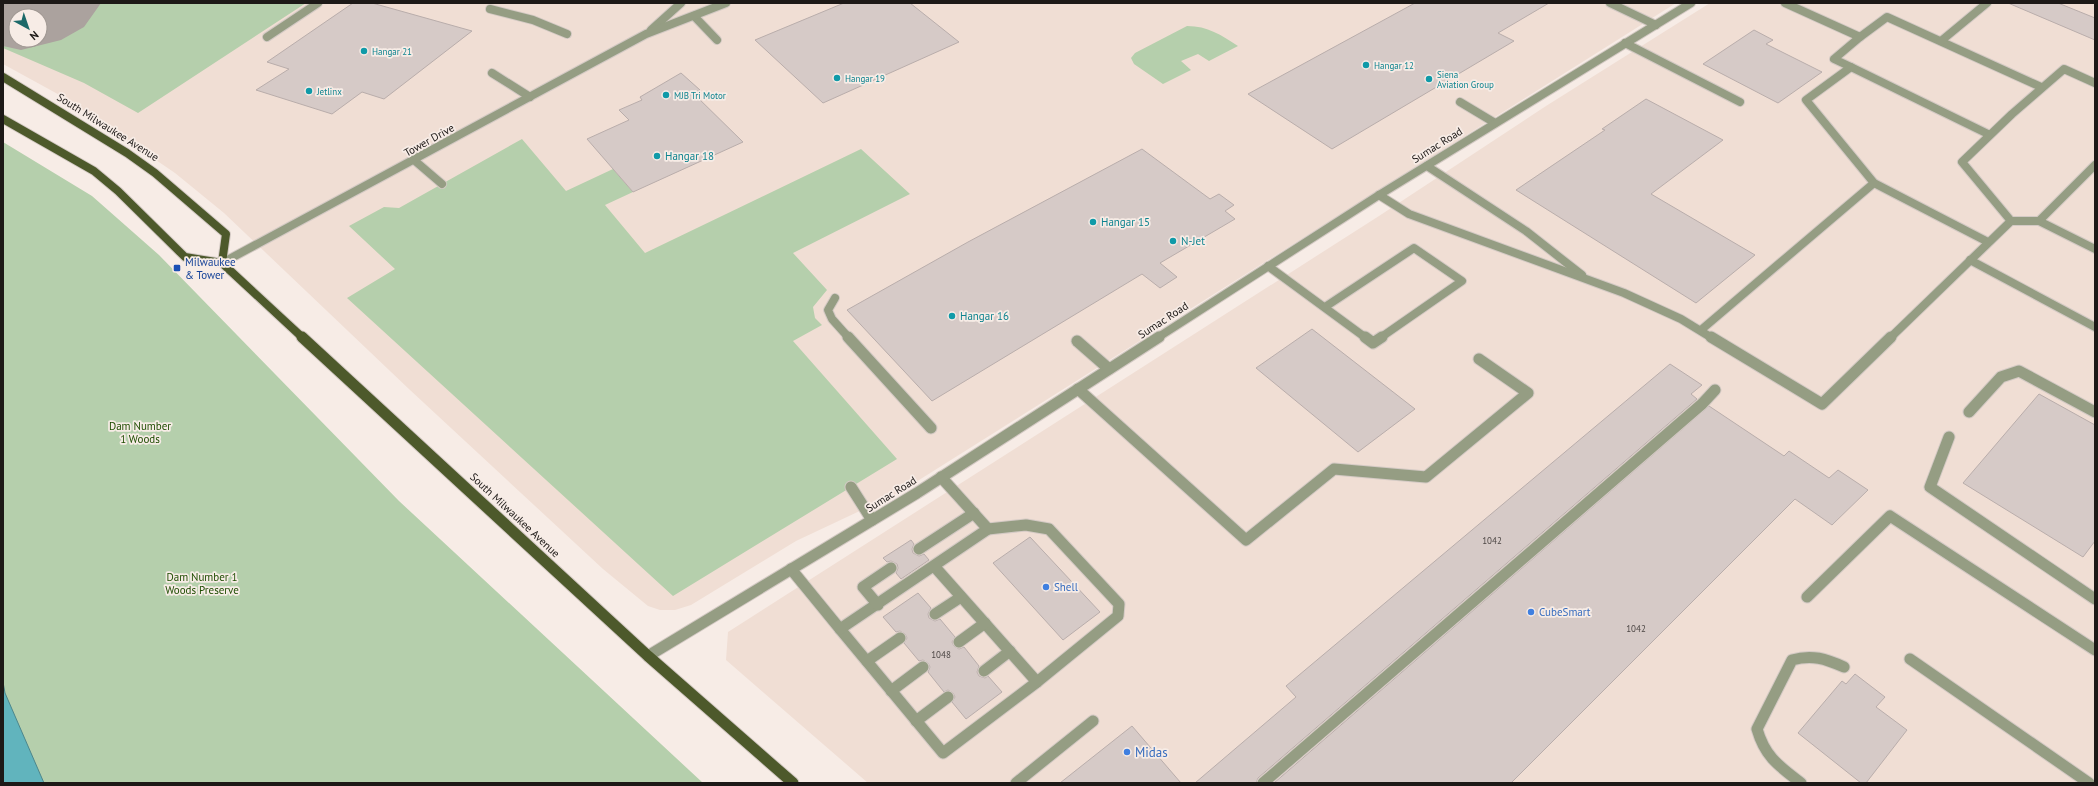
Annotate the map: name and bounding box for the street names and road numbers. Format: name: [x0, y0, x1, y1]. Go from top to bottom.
street label: South Milwaukee Avenue: [54, 90, 162, 164]
street label: Tower Drive: [401, 120, 457, 160]
street label: Sumac Road: [1409, 124, 1465, 166]
street label: Sumac Road: [1135, 299, 1191, 341]
street label: South Milwaukee Avenue: [467, 470, 563, 561]
street label: Sumac Road: [863, 473, 919, 515]

